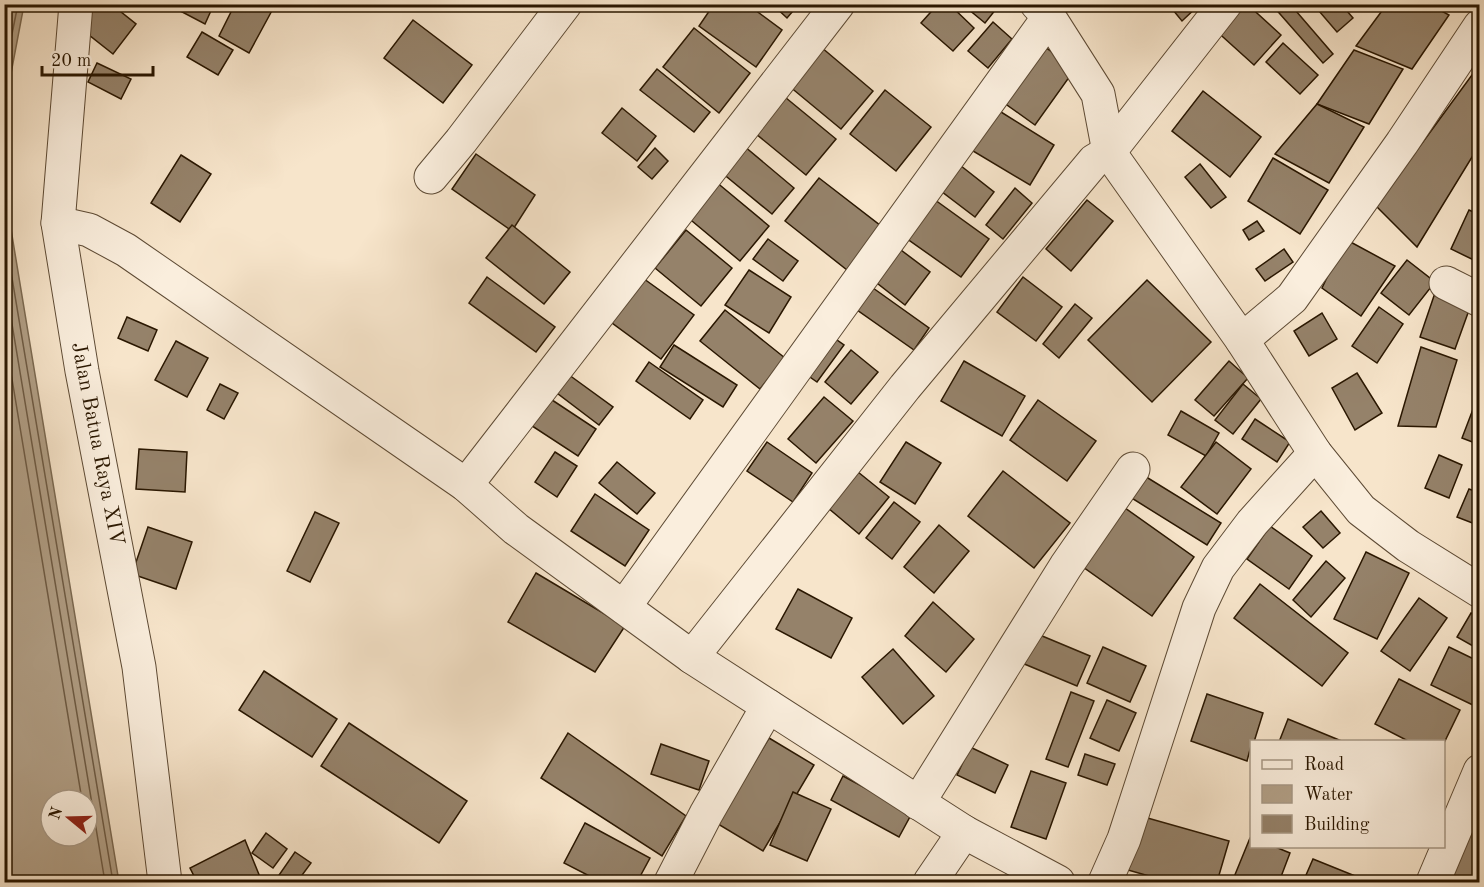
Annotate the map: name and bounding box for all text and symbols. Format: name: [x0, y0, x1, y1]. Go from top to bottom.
scale bar: [42, 39, 153, 77]
text: 20 m: [51, 52, 91, 70]
street label: Jalan Batua Raya XIV: [67, 341, 127, 547]
legend: [1250, 740, 1445, 848]
text: Road: [1304, 756, 1344, 774]
text: Water: [1304, 786, 1353, 804]
north arrow: [39, 788, 99, 848]
text: N: [47, 805, 67, 822]
text: Building: [1304, 816, 1370, 834]

